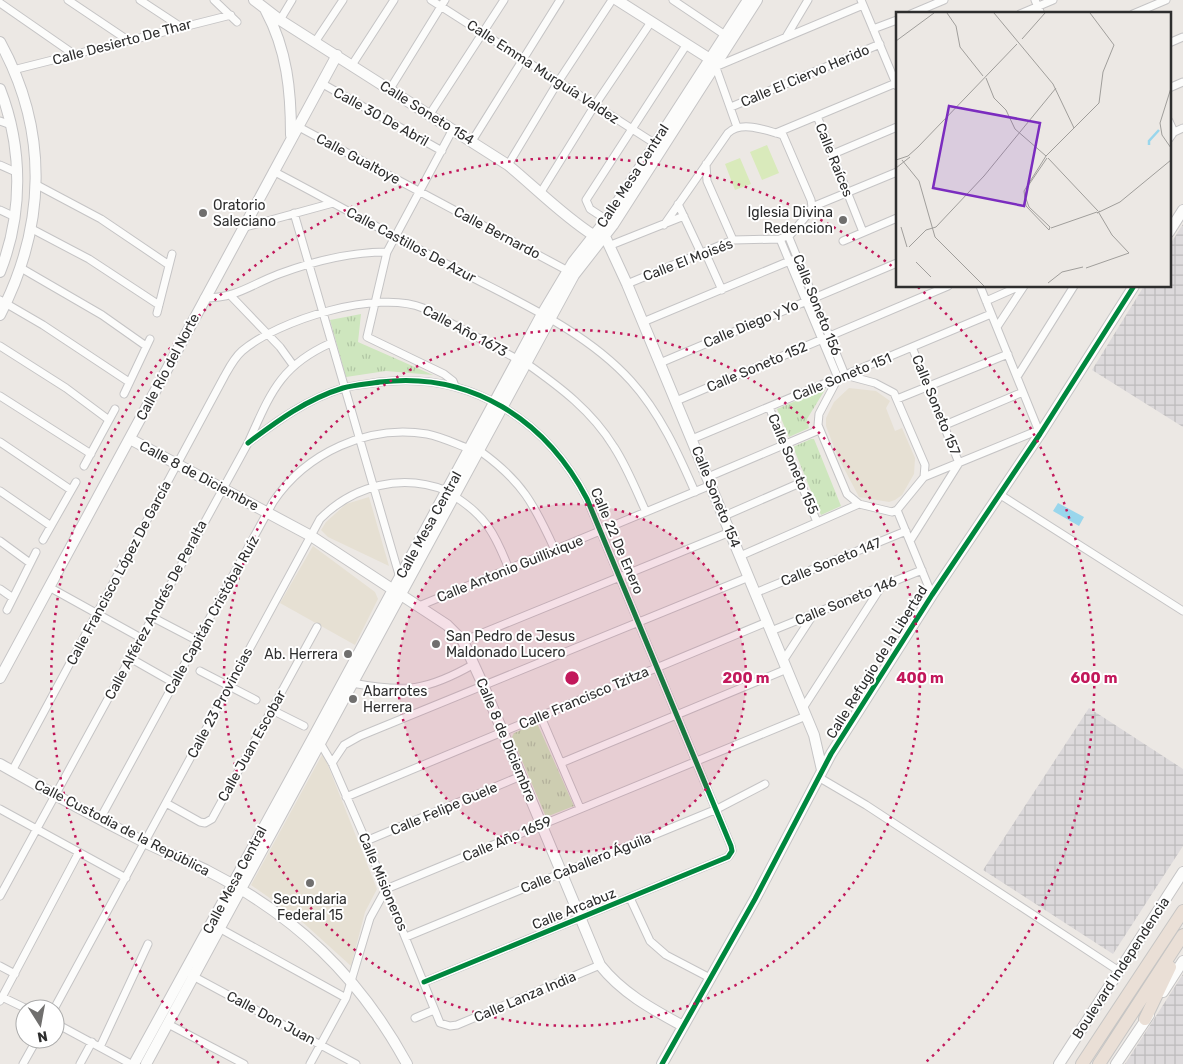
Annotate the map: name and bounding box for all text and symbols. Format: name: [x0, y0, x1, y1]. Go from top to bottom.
inset map: [896, 12, 1170, 288]
street label: Calle Desierto De Thar: [51, 15, 194, 69]
street label: Calle Emma Murguía Valdez: [464, 16, 622, 128]
street label: Calle El Ciervo Herido: [738, 41, 872, 111]
street label: Calle Soneto 154: [377, 77, 478, 149]
street label: Calle 30 De Abril: [330, 84, 432, 150]
street label: Calle Mesa Central: [593, 121, 673, 231]
street label: Calle Raíces: [811, 121, 857, 199]
street label: Calle Gualtoye: [313, 130, 403, 188]
place label: Oratorio Saleciano: [213, 197, 276, 230]
street label: Calle Bernardo: [451, 203, 543, 263]
street label: Calle Castillos De Azur: [343, 204, 479, 287]
place label: Iglesia Divina Redencion: [748, 204, 833, 237]
marker: Oratorio Saleciano: [197, 207, 209, 219]
marker: Iglesia Divina Redencion: [837, 214, 849, 226]
street label: Calle El Moisés: [641, 235, 735, 285]
street label: Calle Soneto 156: [789, 252, 845, 358]
street label: Calle Diego y Yo: [701, 296, 801, 352]
street label: Calle Año 1673: [420, 302, 510, 360]
street label: Calle Río del Norte: [133, 311, 203, 423]
street label: Calle Soneto 152: [704, 338, 810, 396]
street label: Calle Soneto 151: [790, 349, 894, 405]
street label: Calle Soneto 157: [908, 352, 964, 458]
street label: Calle Soneto 155: [764, 411, 822, 517]
street label: Calle 8 de Diciembre: [136, 437, 262, 515]
street label: Calle Soneto 154: [688, 444, 744, 551]
street label: Calle Mesa Central: [393, 469, 465, 581]
street label: Calle Francisco López De García: [63, 478, 175, 668]
street label: Calle 22 De Enero: [587, 485, 647, 597]
street label: Calle Alférez Andrés De Peralta: [101, 517, 211, 703]
street label: Calle Antonio Guillixique: [434, 532, 586, 606]
street label: Calle Capitán Cristóbal Ruíz: [161, 533, 263, 697]
street label: Calle Soneto 147: [778, 534, 884, 590]
street label: Calle Soneto 146: [793, 573, 899, 629]
street label: Calle Refugio de la Libertad: [823, 582, 931, 742]
place label: San Pedro de Jesus Maldonado Lucero: [446, 628, 575, 661]
marker: San Pedro de Jesus Maldonado Lucero: [430, 638, 442, 650]
street label: Calle 23 Provincias: [184, 645, 256, 761]
place label: Ab. Herrera: [264, 646, 338, 663]
marker: Ab. Herrera: [342, 648, 354, 660]
street label: Calle Francisco Tzitza: [517, 663, 651, 733]
centre of rings: [563, 669, 581, 687]
text: 200 m: [722, 669, 770, 687]
text: 400 m: [896, 669, 944, 687]
text: 600 m: [1070, 669, 1118, 687]
street label: Calle 8 de Diciembre: [472, 676, 540, 805]
place label: Abarrotes Herrera: [363, 683, 427, 716]
street label: Calle Juan Escobar: [214, 687, 290, 805]
marker: Abarrotes Herrera: [347, 693, 359, 705]
street label: Calle Custodia de la República: [31, 776, 213, 880]
street label: Calle Felipe Guele: [388, 779, 500, 839]
street label: Calle Año 1659: [460, 813, 554, 865]
street label: Calle Mesa Central: [199, 823, 271, 937]
street label: Calle Caballero Águila: [518, 828, 654, 897]
street label: Calle Misioneros: [355, 830, 411, 934]
marker: Secundaria Federal 15: [304, 877, 316, 889]
street label: Calle Arcabuz: [530, 885, 618, 933]
place label: Secundaria Federal 15: [273, 891, 347, 924]
street label: Boulevard Independencia: [1069, 894, 1173, 1042]
street label: Calle Lanza India: [471, 968, 579, 1026]
street label: Calle Don Juan: [224, 987, 318, 1049]
north arrow: [15, 999, 65, 1049]
text: N: [36, 1027, 49, 1046]

